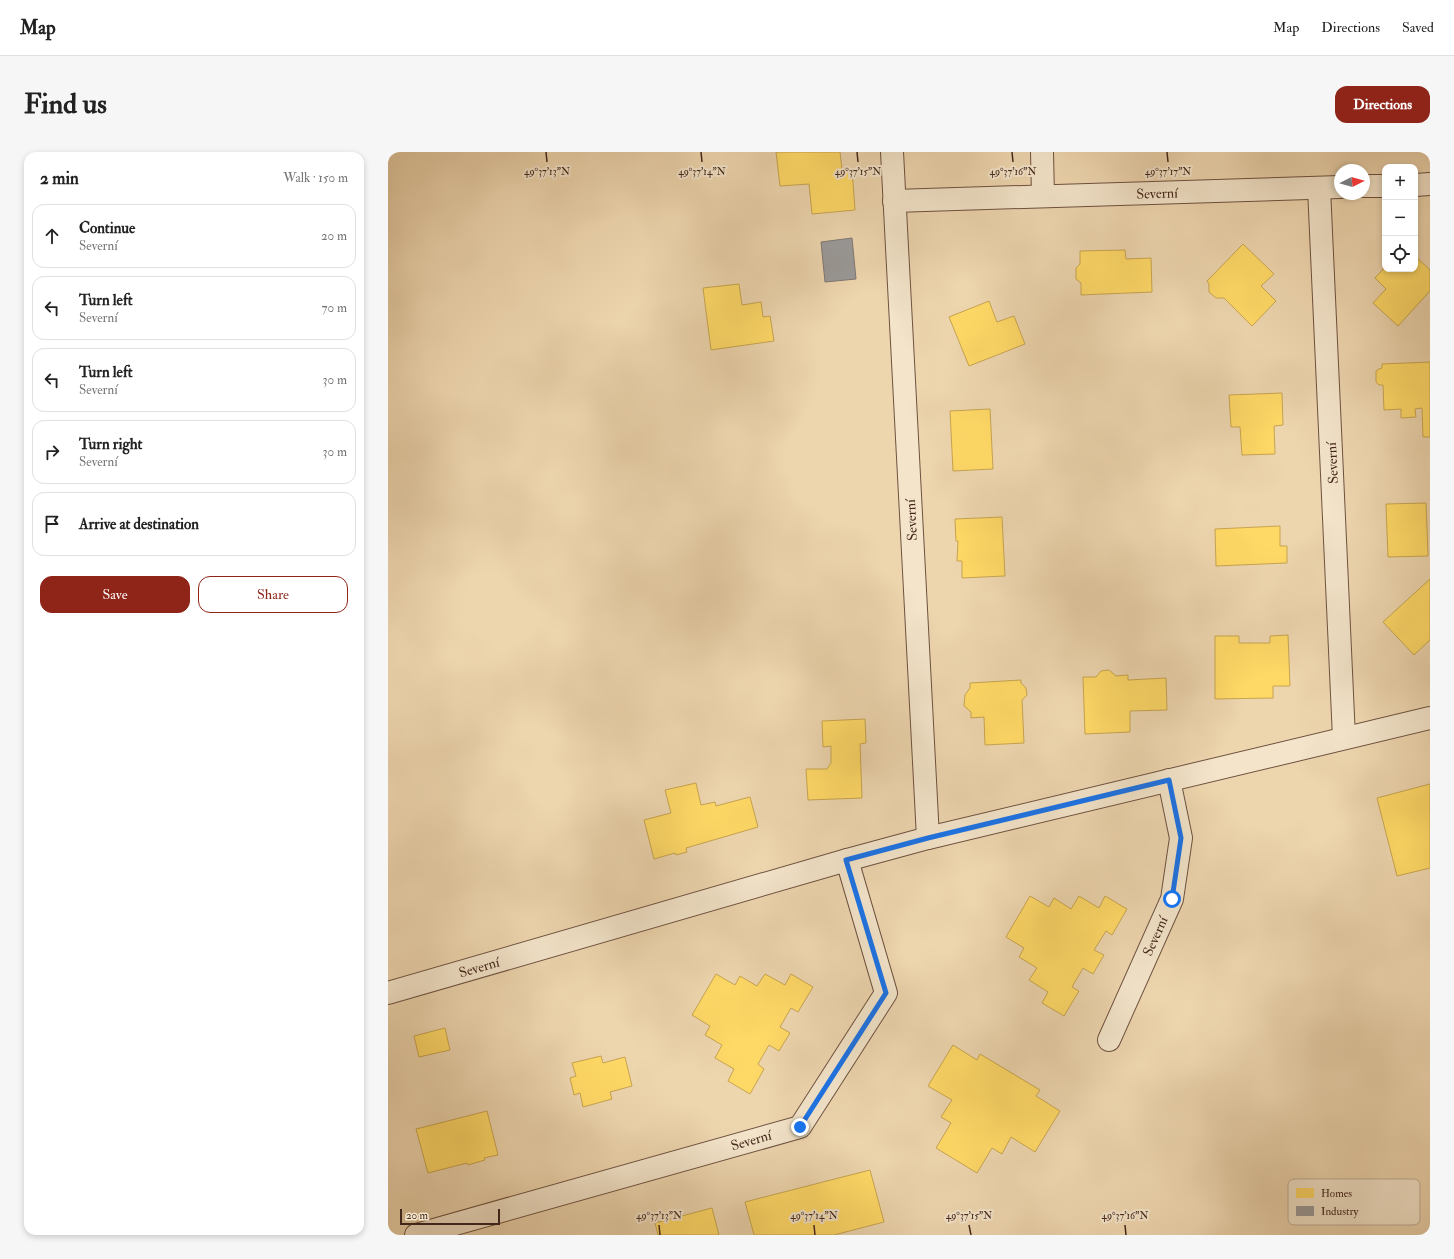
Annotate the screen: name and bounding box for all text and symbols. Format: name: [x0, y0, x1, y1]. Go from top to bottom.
text: Map: [20, 16, 56, 40]
text: Map: [1273, 19, 1299, 36]
text: Directions: [1321, 19, 1380, 36]
text: Saved: [1402, 19, 1434, 36]
button: Directions: [1335, 86, 1430, 123]
text: Find us: [24, 87, 107, 122]
north arrow: [1334, 164, 1370, 200]
map controls: [1382, 164, 1418, 272]
button: +: [1382, 164, 1418, 200]
text: 49°37'13"N: [524, 166, 570, 178]
text: 49°37'14"N: [678, 166, 726, 178]
text: 49°37'15"N: [835, 166, 881, 178]
text: 49°37'16"N: [990, 166, 1037, 178]
text: 49°37'17"N: [1145, 166, 1191, 178]
text: 2 min: [40, 168, 79, 189]
text: Walk · 150 m: [283, 170, 348, 186]
street label: Severní: [1136, 184, 1179, 203]
button: −: [1382, 200, 1418, 236]
text: Continue: [79, 219, 135, 238]
icon: ahead: [41, 225, 63, 247]
text: 20 m: [321, 228, 347, 244]
button: locate: [1382, 236, 1418, 272]
text: Severní: [79, 238, 118, 254]
text: Turn left: [79, 291, 133, 310]
icon: left: [41, 297, 63, 319]
text: 70 m: [322, 300, 347, 316]
text: Severní: [79, 310, 118, 326]
text: Turn left: [79, 363, 133, 382]
icon: left: [41, 369, 63, 391]
text: 30 m: [323, 372, 347, 388]
text: Severní: [79, 382, 118, 398]
text: Turn right: [79, 435, 142, 454]
icon: right: [41, 441, 63, 463]
street label: Severní: [1323, 441, 1342, 484]
text: 30 m: [323, 444, 347, 460]
text: Severní: [79, 454, 118, 470]
street label: Severní: [902, 498, 921, 541]
icon: arrive: [41, 513, 63, 535]
text: Arrive at destination: [79, 515, 199, 534]
button: Save: [40, 576, 190, 613]
button: Share: [198, 576, 348, 613]
route start: [1163, 890, 1181, 908]
street label: Severní: [1139, 913, 1172, 959]
street label: Severní: [457, 953, 503, 981]
route end: [791, 1118, 809, 1136]
street label: Severní: [729, 1126, 775, 1154]
legend: [1288, 1179, 1420, 1225]
text: Homes: [1321, 1187, 1352, 1200]
text: Industry: [1321, 1205, 1359, 1219]
scale bar: [400, 1207, 500, 1226]
text: 20 m: [406, 1209, 428, 1222]
text: 49°37'13"N: [636, 1210, 682, 1222]
text: 49°37'14"N: [790, 1210, 838, 1222]
text: 49°37'15"N: [946, 1210, 992, 1222]
text: 49°37'16"N: [1102, 1210, 1149, 1222]

